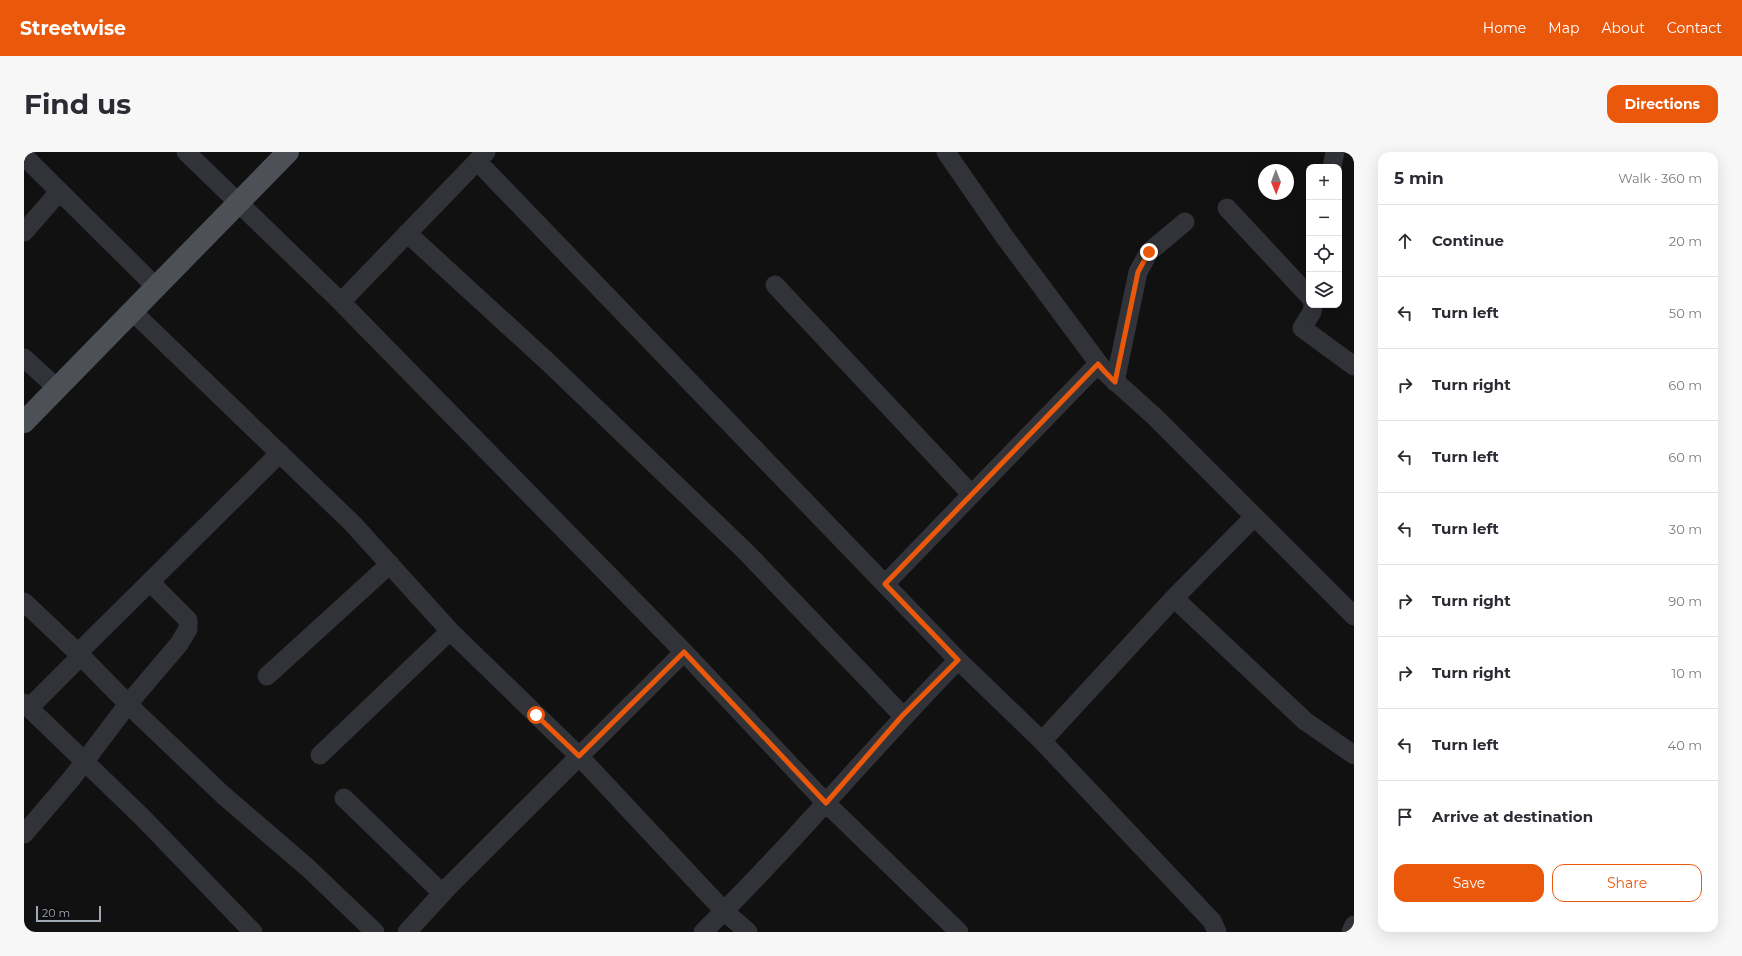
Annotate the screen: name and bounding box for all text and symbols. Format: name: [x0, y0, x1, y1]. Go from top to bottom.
text: Streetwise: [20, 17, 126, 40]
text: Home: [1483, 19, 1526, 37]
text: Map: [1548, 19, 1579, 37]
text: About: [1601, 19, 1645, 37]
text: Contact: [1667, 19, 1722, 37]
button: Directions: [1607, 85, 1718, 123]
text: Find us: [24, 87, 131, 121]
north arrow: [1258, 164, 1294, 200]
map controls: [1306, 164, 1342, 308]
button: +: [1306, 164, 1342, 200]
text: 5 min: [1394, 168, 1444, 188]
text: Walk · 360 m: [1618, 170, 1702, 186]
button: −: [1306, 200, 1342, 236]
icon: ahead: [1394, 230, 1416, 252]
text: Continue: [1432, 231, 1504, 250]
text: 20 m: [1669, 233, 1702, 249]
button: locate: [1306, 236, 1342, 272]
route end: [1140, 243, 1158, 261]
button: layers: [1306, 272, 1342, 308]
icon: left: [1394, 302, 1416, 324]
text: Turn left: [1432, 303, 1499, 322]
text: 50 m: [1669, 305, 1702, 321]
icon: right: [1394, 374, 1416, 396]
text: Turn right: [1432, 375, 1511, 394]
text: 60 m: [1668, 377, 1702, 393]
icon: left: [1394, 446, 1416, 468]
text: Turn left: [1432, 447, 1499, 466]
text: 60 m: [1668, 449, 1702, 465]
icon: left: [1394, 518, 1416, 540]
text: Turn left: [1432, 519, 1499, 538]
text: 30 m: [1669, 521, 1702, 537]
icon: right: [1394, 590, 1416, 612]
text: Turn right: [1432, 591, 1511, 610]
text: 90 m: [1668, 593, 1702, 609]
icon: right: [1394, 662, 1416, 684]
text: Turn right: [1432, 663, 1511, 682]
text: 10 m: [1672, 665, 1702, 681]
route start: [527, 706, 545, 724]
icon: left: [1394, 734, 1416, 756]
text: Turn left: [1432, 735, 1499, 754]
text: 40 m: [1668, 737, 1702, 753]
icon: arrive: [1394, 806, 1416, 828]
text: Arrive at destination: [1432, 807, 1593, 826]
button: Save: [1394, 864, 1544, 902]
button: Share: [1552, 864, 1702, 902]
scale bar: [36, 904, 101, 923]
text: 20 m: [42, 906, 70, 920]

